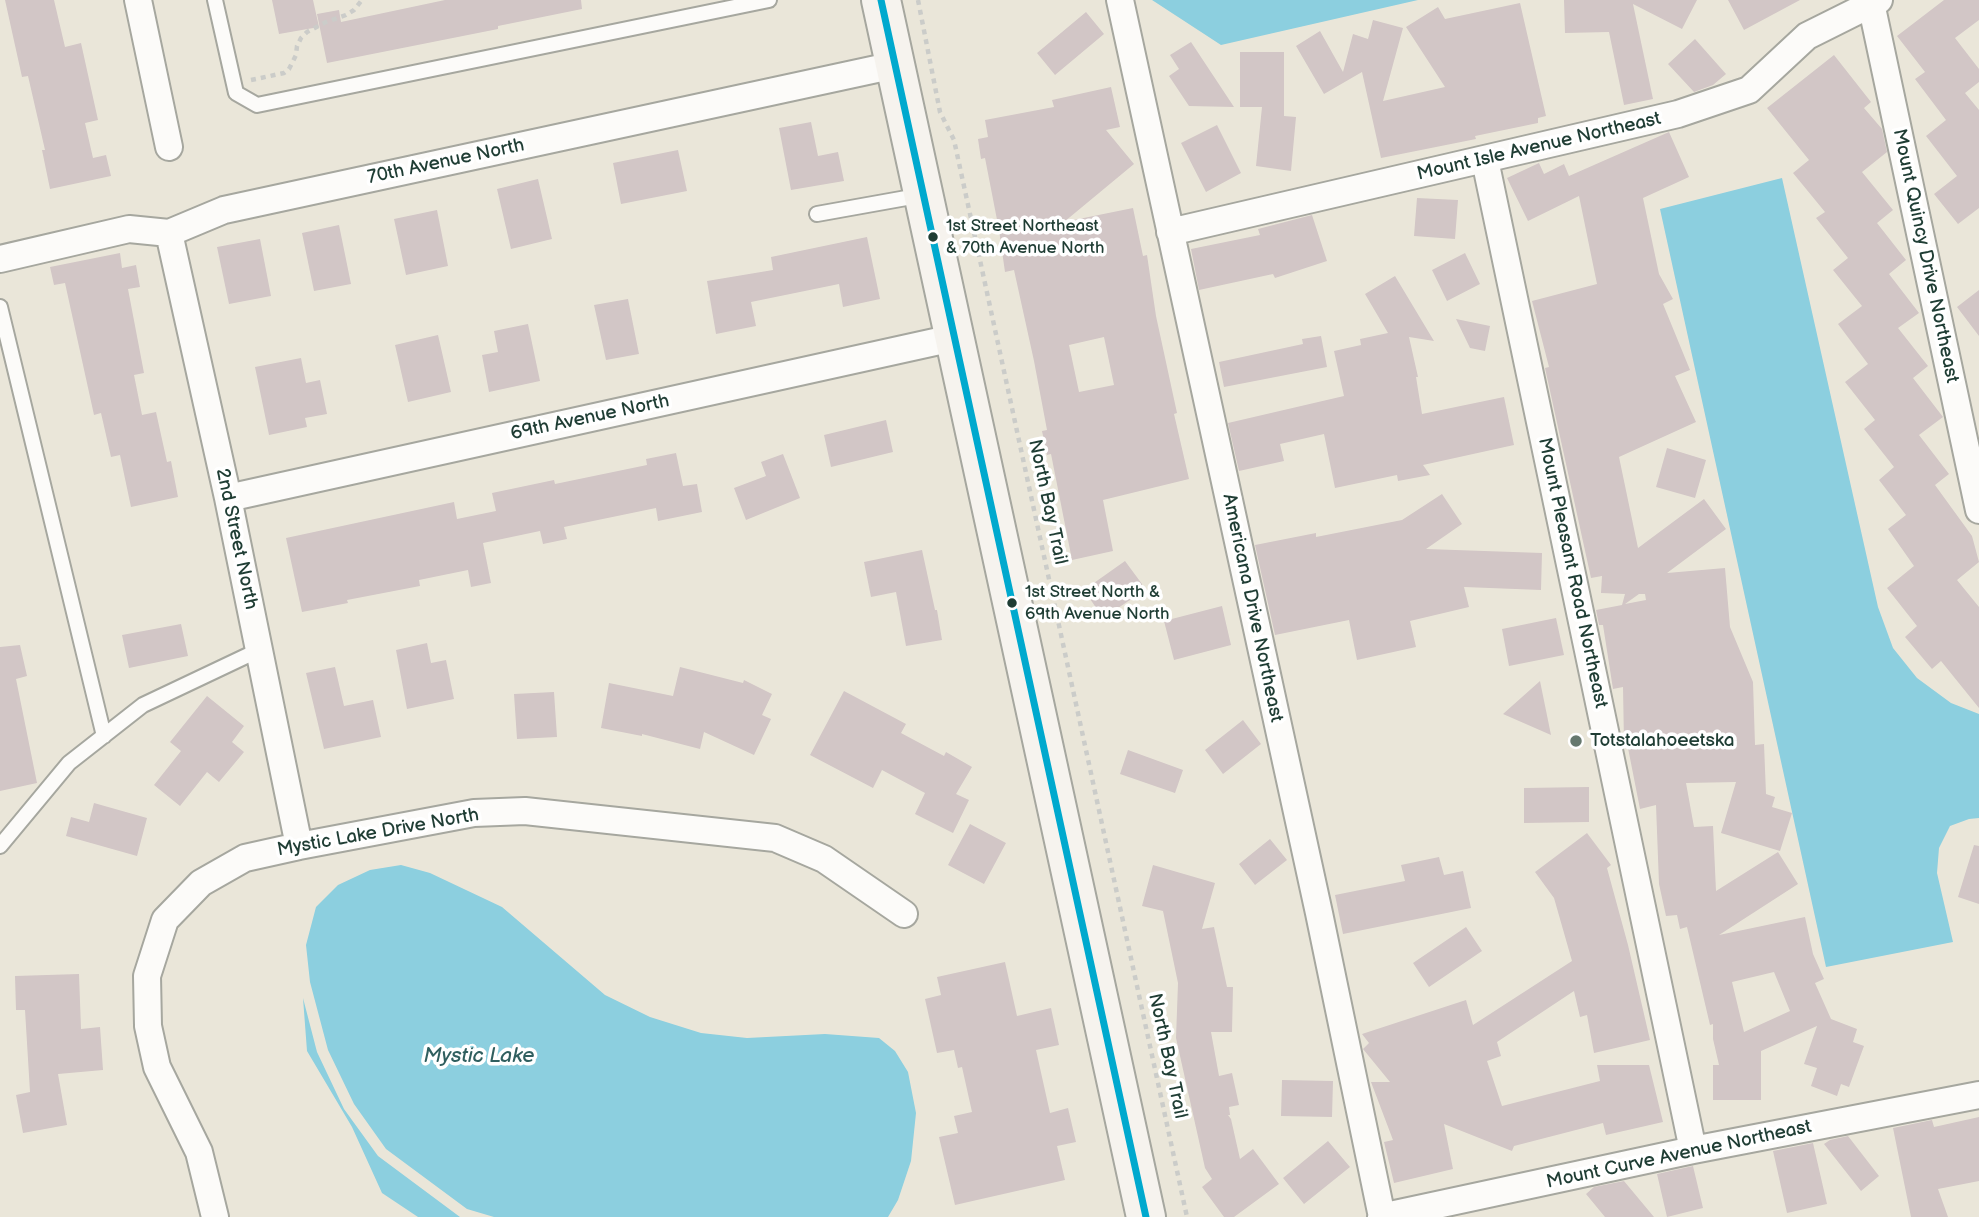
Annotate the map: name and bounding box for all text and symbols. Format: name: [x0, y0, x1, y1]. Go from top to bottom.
street label: Mount Isle Avenue Northeast: [1415, 108, 1663, 186]
street label: Mount Quincy Drive Northeast: [1887, 127, 1963, 385]
street label: 70th Avenue North: [366, 134, 526, 190]
place label: 1st Street Northeast & 70th Avenue North: [946, 217, 1104, 257]
marker: 1st Street Northeast & 70th Avenue North: [926, 230, 940, 244]
street label: 69th Avenue North: [509, 390, 671, 446]
street label: Mount Pleasant Road Northeast: [1532, 436, 1612, 710]
street label: North Bay Trail: [1023, 437, 1071, 567]
street label: 2nd Street North: [210, 466, 262, 612]
street label: Americana Drive Northeast: [1217, 492, 1287, 724]
place label: 1st Street North & 69th Avenue North: [1025, 583, 1169, 623]
marker: 1st Street North & 69th Avenue North: [1005, 596, 1019, 610]
place label: Totstalahoeetska: [1590, 730, 1735, 752]
marker: Totstalahoeetska: [1568, 733, 1584, 749]
street label: Mystic Lake Drive North: [275, 804, 481, 862]
street label: North Bay Trail: [1143, 991, 1191, 1121]
water label: Mystic Lake: [424, 1044, 534, 1070]
street label: Mount Curve Avenue Northeast: [1545, 1116, 1813, 1194]

